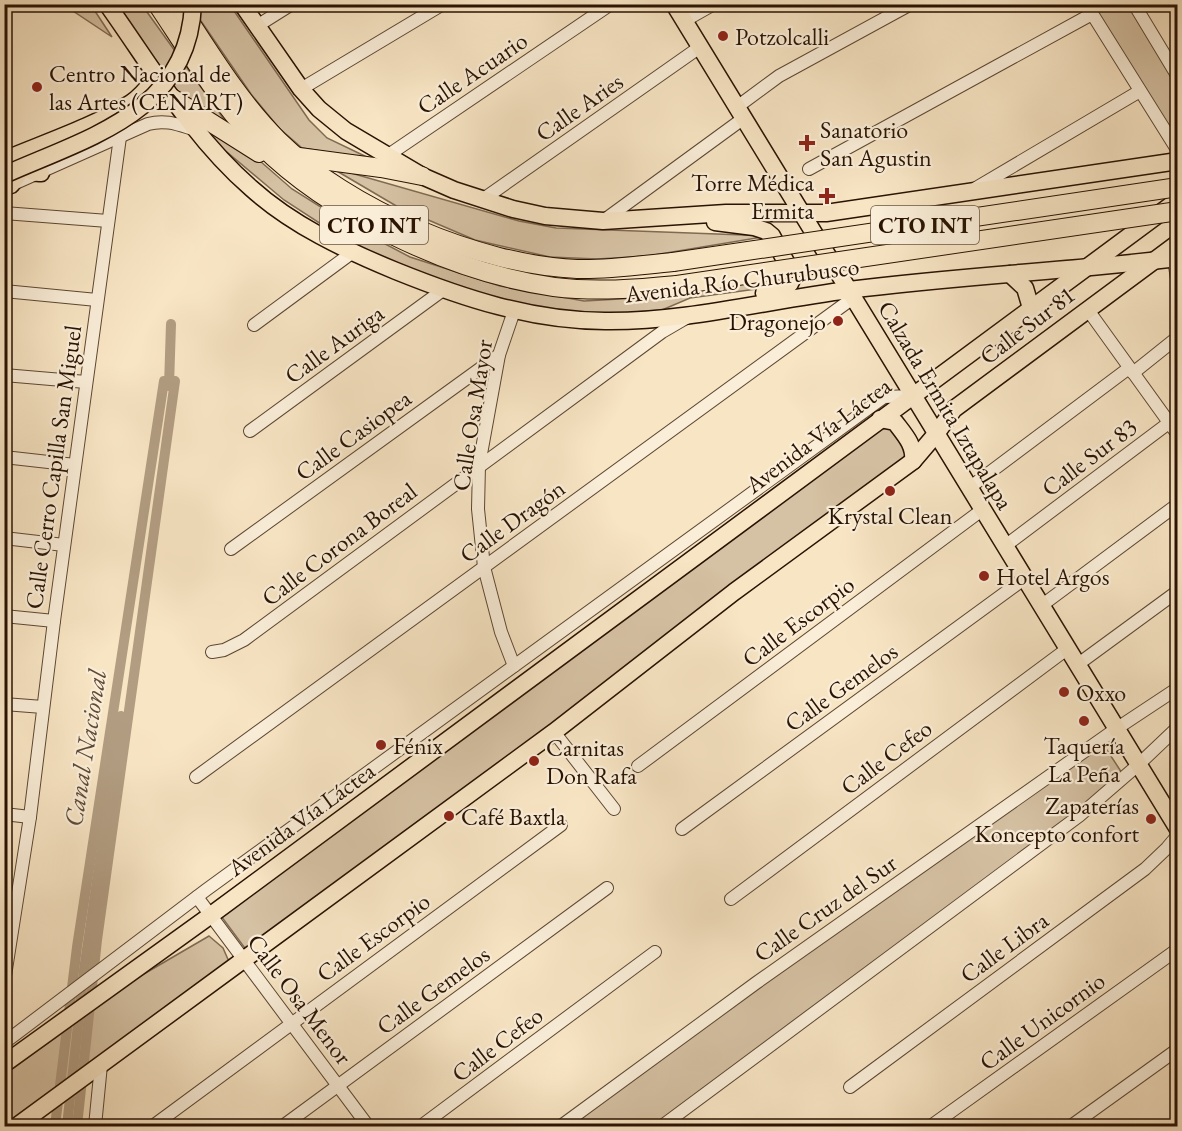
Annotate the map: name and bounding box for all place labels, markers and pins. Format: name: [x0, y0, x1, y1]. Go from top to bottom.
place label: Potzolcalli: [735, 21, 829, 52]
marker: Potzolcalli: [716, 29, 730, 43]
place label: Centro Nacional de las Artes (CENART): [49, 58, 243, 117]
marker: Centro Nacional de las Artes (CENART): [30, 80, 44, 94]
place label: Sanatorio San Agustin: [820, 114, 932, 173]
marker: Sanatorio San Agustin: [798, 134, 816, 152]
place label: Torre Médica Ermita: [691, 167, 814, 226]
marker: Torre Médica Ermita: [818, 187, 836, 205]
place label: Dragonejo: [729, 306, 826, 337]
marker: Dragonejo: [831, 314, 845, 328]
marker: Krystal Clean: [883, 484, 897, 498]
place label: Krystal Clean: [828, 500, 953, 531]
place label: Hotel Argos: [996, 561, 1109, 592]
marker: Hotel Argos: [977, 569, 991, 583]
place label: Oxxo: [1076, 677, 1126, 708]
marker: Oxxo: [1057, 685, 1071, 699]
marker: Taquería La Peña: [1077, 714, 1091, 728]
place label: Fénix: [393, 730, 443, 761]
place label: Taquería La Peña: [1043, 730, 1125, 789]
place label: Carnitas Don Rafa: [546, 732, 637, 791]
marker: Fénix: [374, 738, 388, 752]
marker: Carnitas Don Rafa: [527, 754, 541, 768]
place label: Zapaterías Koncepto confort: [974, 790, 1139, 849]
place label: Café Baxtla: [461, 801, 566, 832]
marker: Café Baxtla: [442, 809, 456, 823]
marker: Zapaterías Koncepto confort: [1144, 812, 1158, 826]

